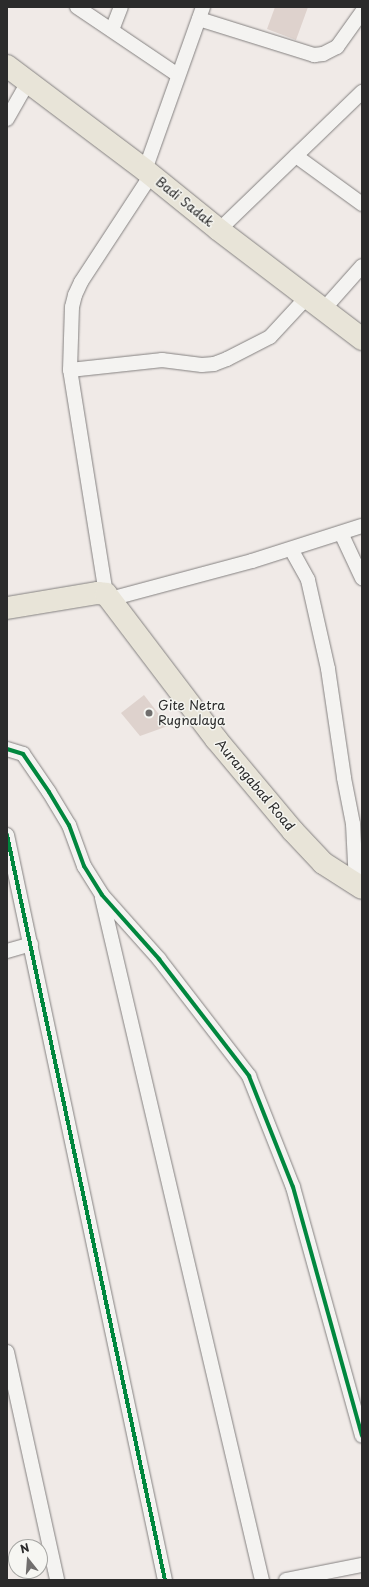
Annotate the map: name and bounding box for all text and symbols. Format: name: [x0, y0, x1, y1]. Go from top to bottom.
street label: Badi Sadak: [152, 173, 218, 231]
place label: Gite Netra Rugnalaya: [158, 698, 225, 729]
marker: Gite Netra Rugnalaya: [143, 707, 155, 719]
street label: Aurangabad Road: [212, 736, 298, 834]
north arrow: [8, 1539, 48, 1579]
text: N: [18, 1539, 31, 1557]

